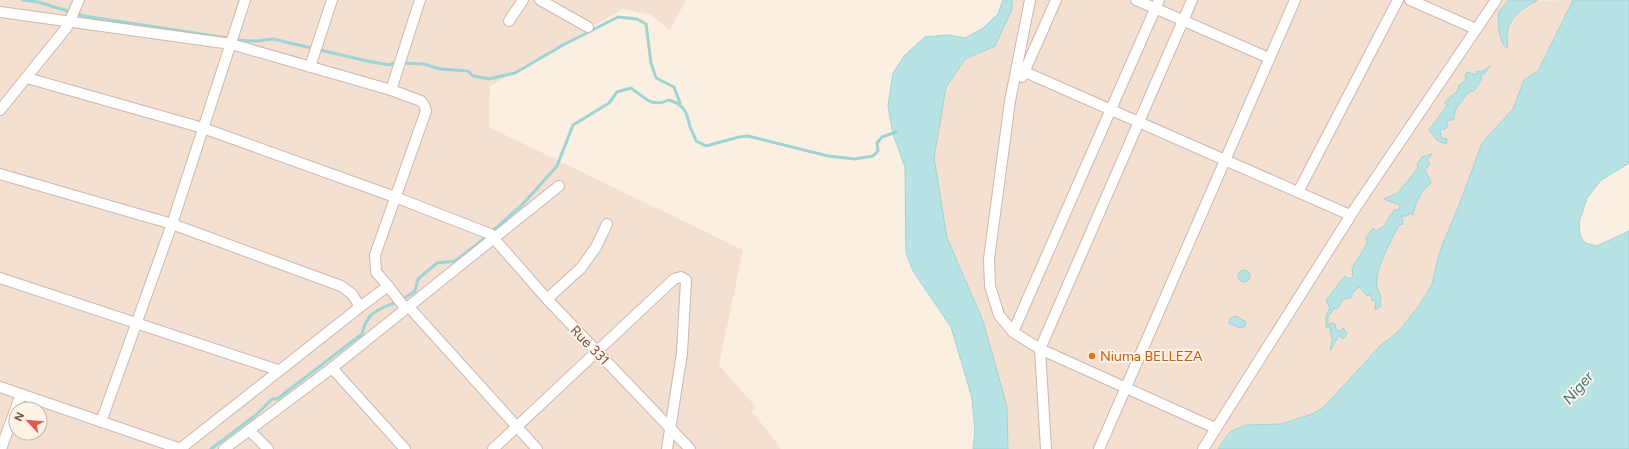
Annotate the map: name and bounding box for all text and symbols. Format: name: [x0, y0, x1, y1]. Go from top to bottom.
street label: Rue 331: [567, 322, 613, 369]
place label: Niuma BELLEZA: [1100, 348, 1203, 365]
marker: Niuma BELLEZA: [1087, 351, 1097, 361]
water label: Niger: [1559, 367, 1598, 408]
north arrow: [8, 401, 48, 441]
text: N: [12, 410, 27, 424]

